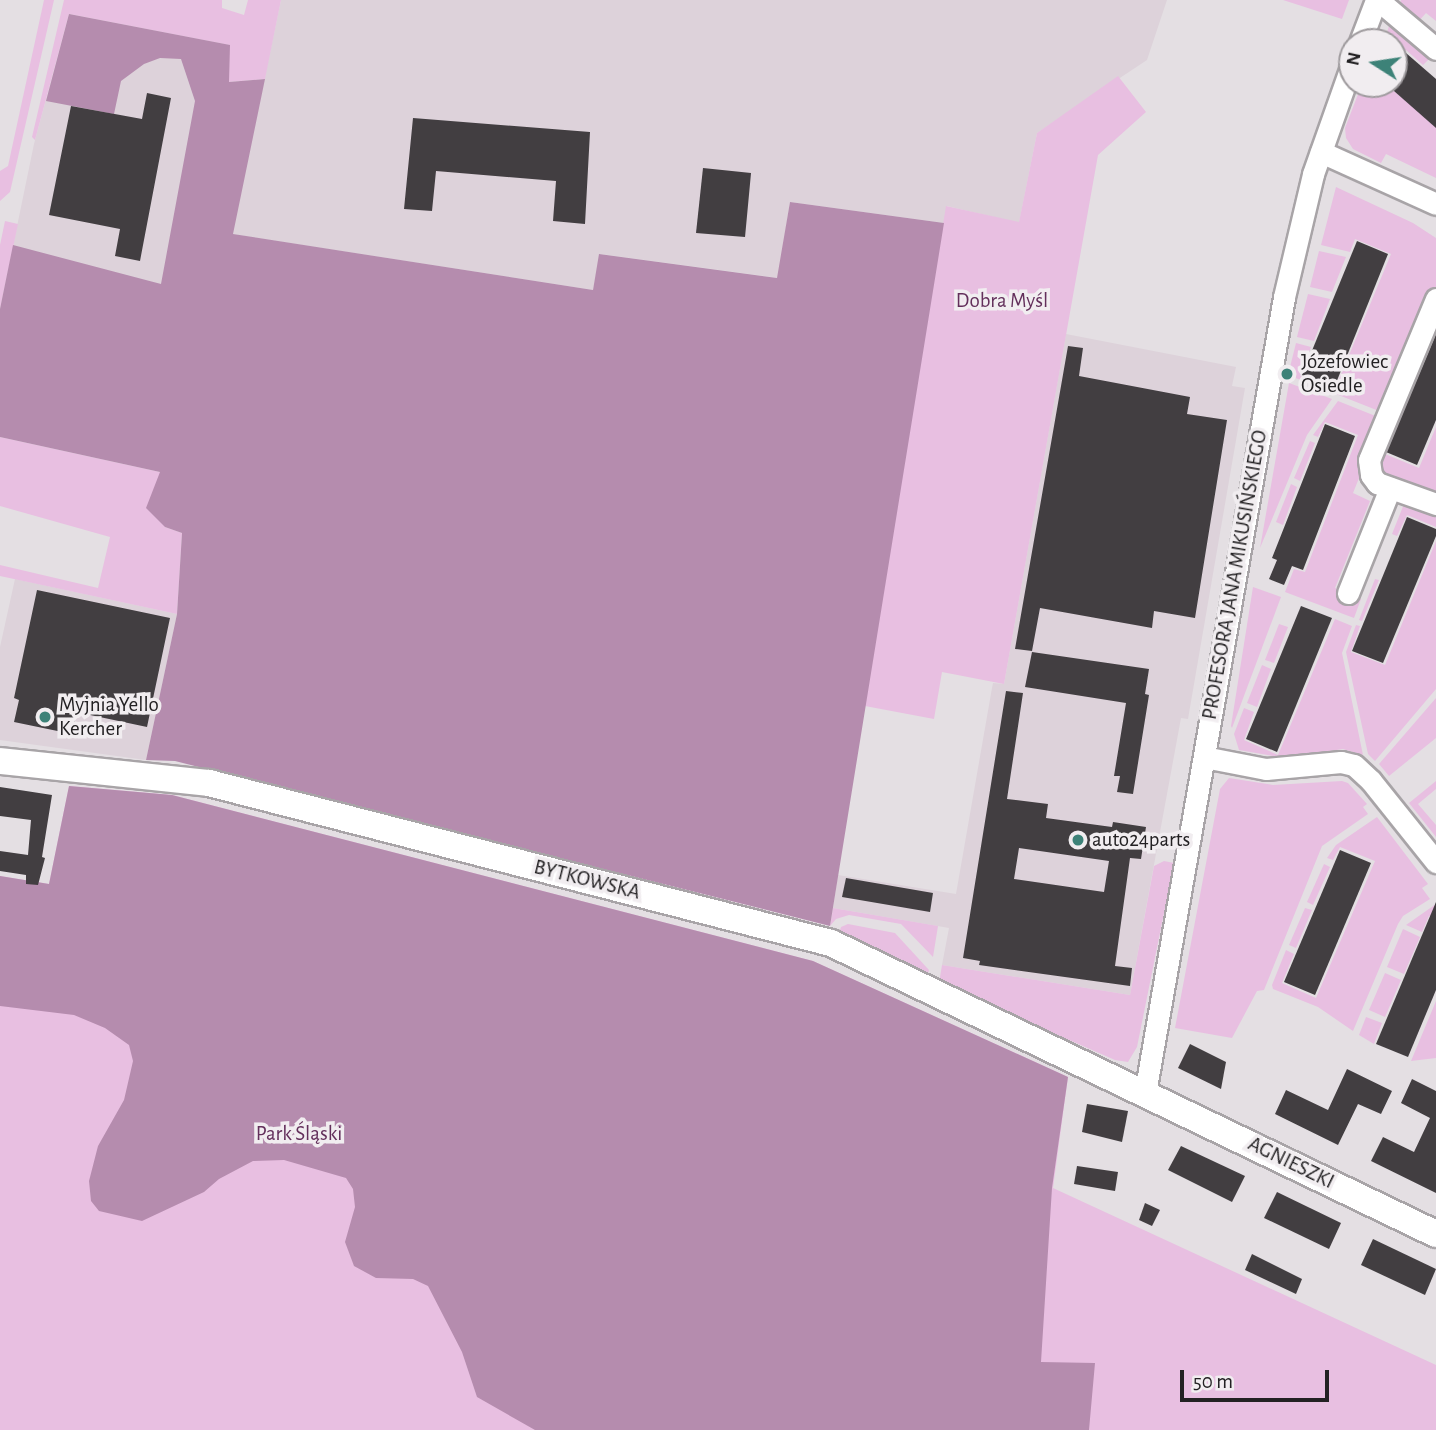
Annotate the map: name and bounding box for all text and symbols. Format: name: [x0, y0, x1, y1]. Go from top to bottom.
north arrow: [1338, 28, 1408, 98]
text: N: [1343, 51, 1365, 67]
park label: Dobra Myśl: [956, 288, 1048, 314]
place label: Józefowiec Osiedle: [1301, 349, 1388, 399]
marker: Józefowiec Osiedle: [1279, 366, 1295, 382]
street label: PROFESORA JANA MIKUSIŃSKIEGO: [1197, 428, 1273, 722]
place label: Myjnia Yello Kercher: [59, 692, 159, 742]
marker: Myjnia Yello Kercher: [37, 709, 53, 725]
place label: auto24parts: [1092, 827, 1190, 853]
marker: auto24parts: [1070, 832, 1086, 848]
street label: BYTKOWSKA: [531, 855, 643, 905]
park label: Park Śląski: [256, 1121, 342, 1147]
street label: AGNIESZKI: [1244, 1131, 1338, 1195]
scale bar: [1184, 1356, 1333, 1400]
text: 50 m: [1193, 1371, 1233, 1392]

